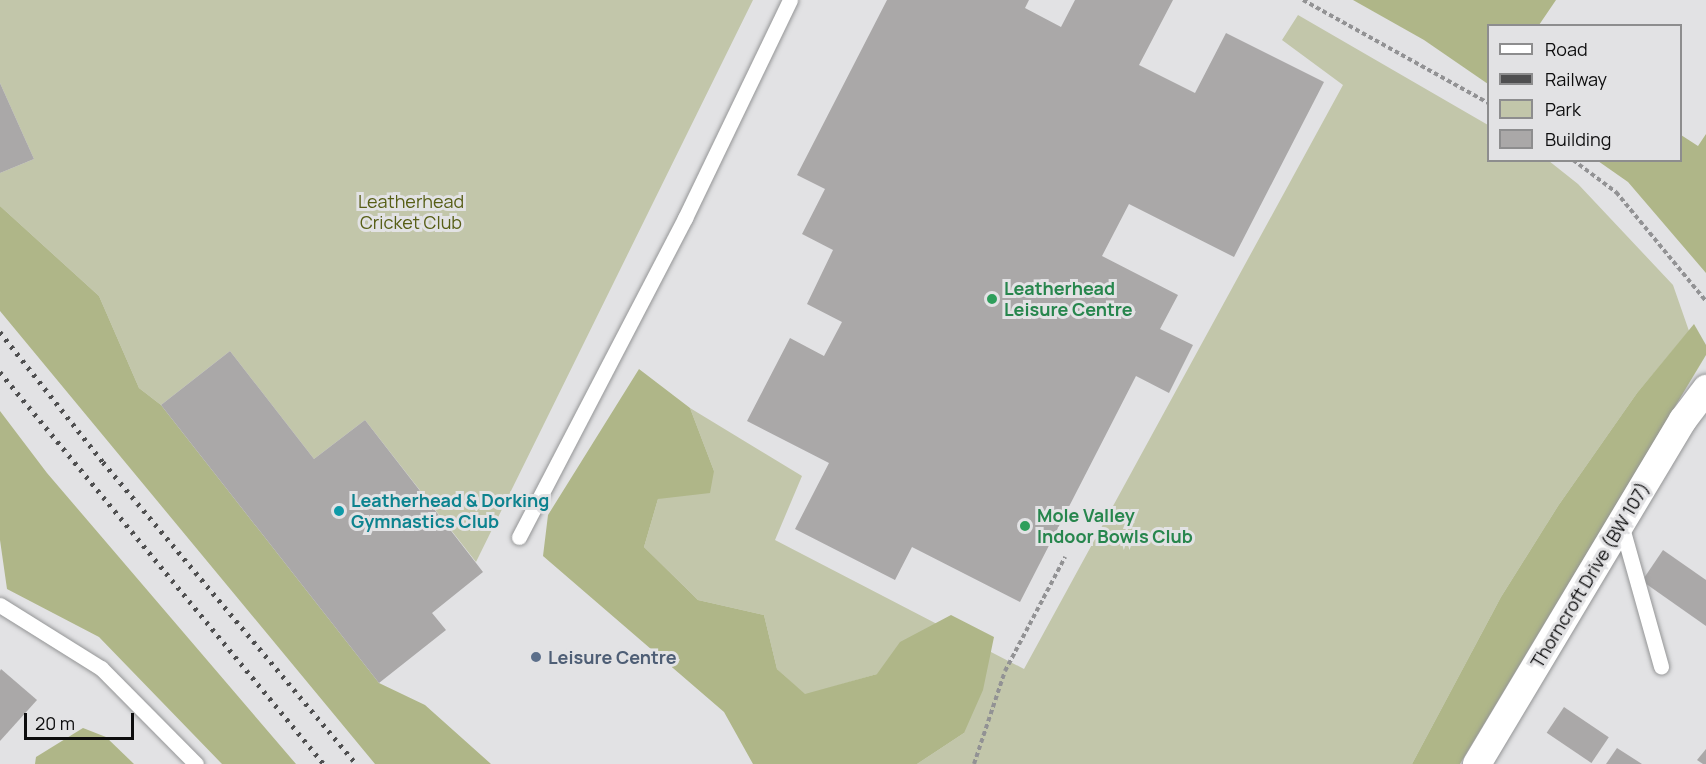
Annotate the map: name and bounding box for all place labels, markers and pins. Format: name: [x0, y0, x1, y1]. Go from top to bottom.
place label: Leatherhead Leisure Centre: [1004, 278, 1133, 320]
marker: Leatherhead Leisure Centre: [985, 292, 999, 306]
place label: Leatherhead & Dorking Gymnastics Club: [351, 490, 549, 532]
marker: Leatherhead & Dorking Gymnastics Club: [332, 504, 346, 518]
place label: Mole Valley Indoor Bowls Club: [1037, 505, 1193, 548]
marker: Mole Valley Indoor Bowls Club: [1018, 519, 1032, 533]
place label: Leisure Centre: [548, 646, 677, 668]
marker: Leisure Centre: [529, 650, 543, 664]

